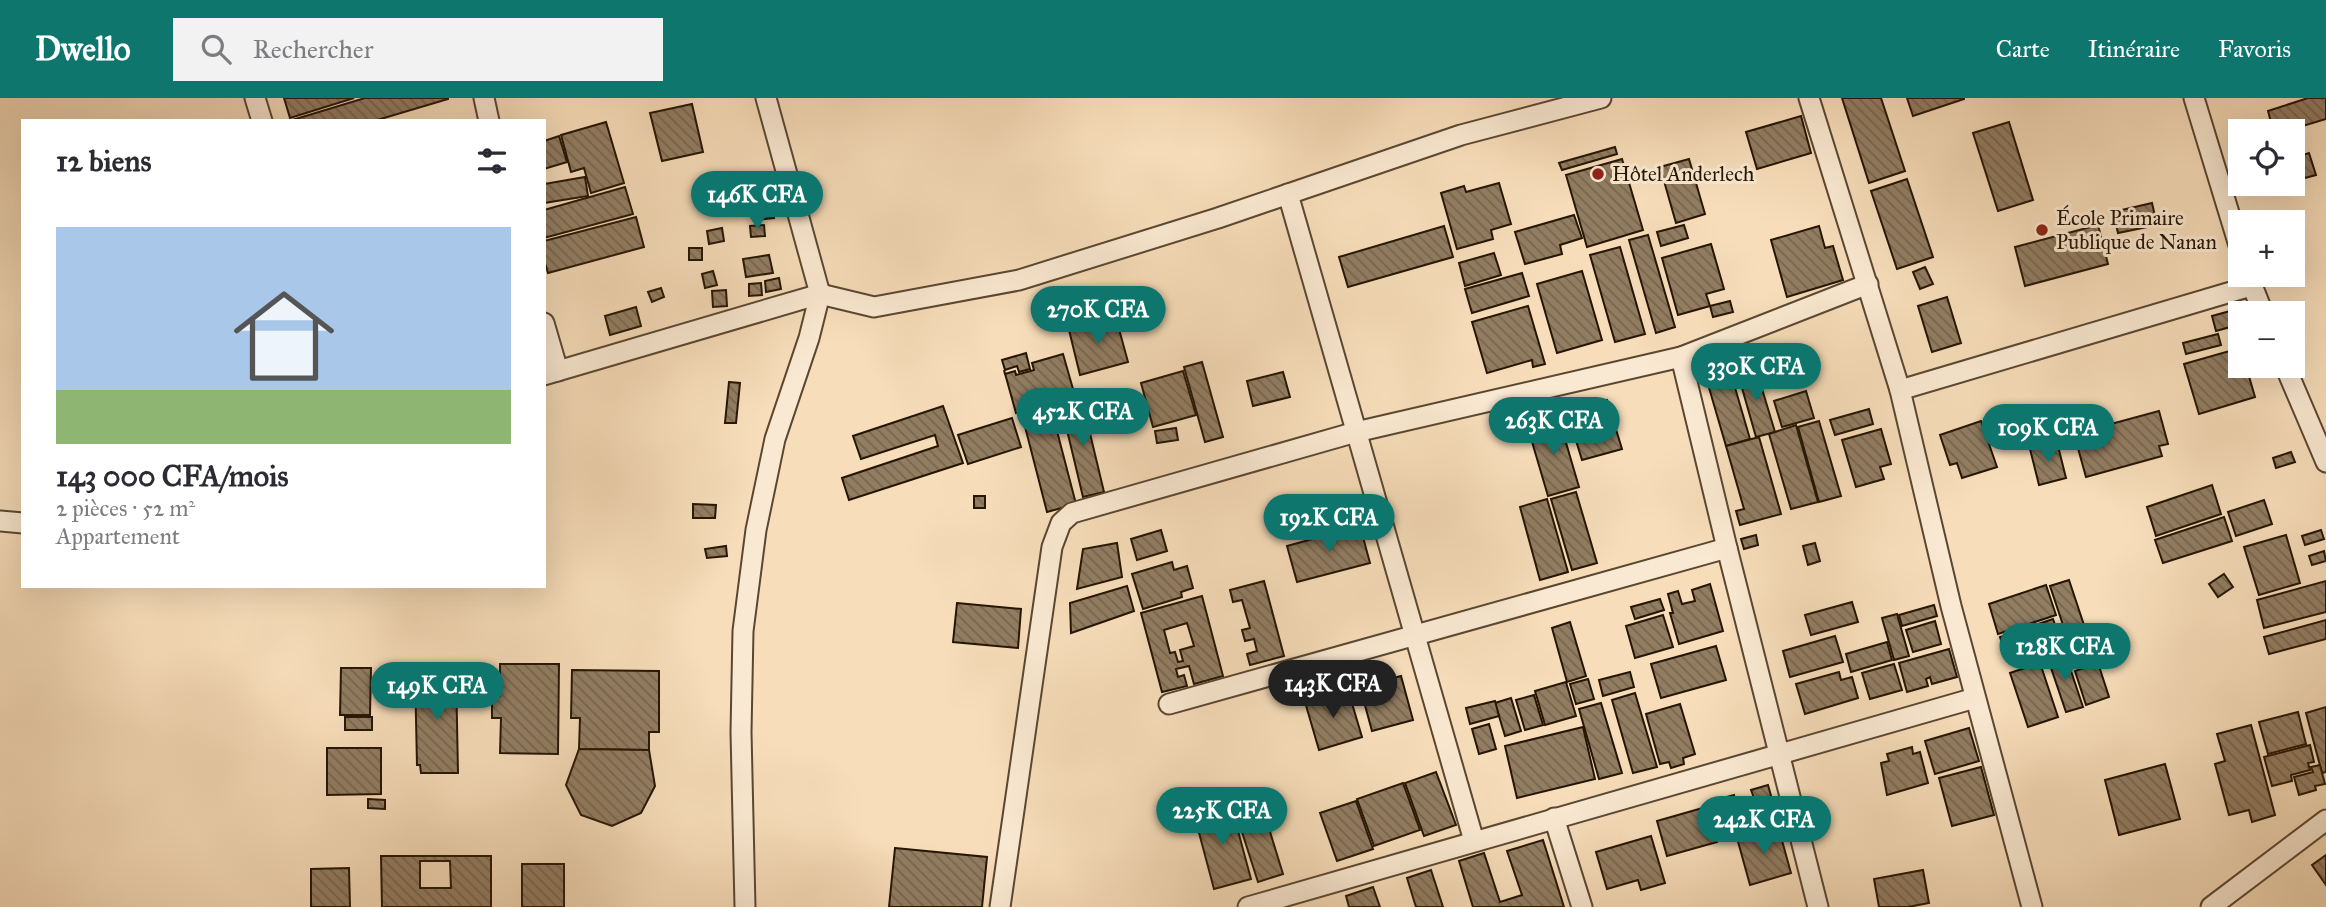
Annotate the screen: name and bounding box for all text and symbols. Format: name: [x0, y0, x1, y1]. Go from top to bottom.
search box: [173, 18, 663, 81]
text: Dwello: [35, 29, 131, 69]
icon: search: [197, 30, 235, 68]
text: Rechercher: [253, 33, 373, 65]
text: Carte: [1996, 34, 2050, 64]
text: Itinéraire: [2088, 34, 2180, 64]
text: Favoris: [2218, 34, 2291, 64]
map controls: [2228, 119, 2305, 378]
button: locate: [2228, 119, 2305, 196]
icon: filters: [473, 142, 511, 180]
text: 12 biens: [56, 143, 151, 179]
place label: Hôtel Anderlech: [1612, 161, 1755, 187]
marker: Hôtel Anderlech: [1590, 166, 1606, 182]
pin: 146K CFA: [685, 172, 829, 231]
text: 146K CFA: [707, 180, 807, 208]
place label: École Primaire Publique de Nanan: [2056, 204, 2217, 255]
button: +: [2228, 210, 2305, 287]
marker: École Primaire Publique de Nanan: [2034, 222, 2050, 238]
icon: home: [221, 273, 347, 399]
pin: 270K CFA: [1026, 286, 1170, 346]
text: 270K CFA: [1047, 295, 1149, 323]
button: −: [2228, 301, 2305, 378]
pin: 330K CFA: [1684, 344, 1828, 403]
text: 330K CFA: [1707, 352, 1805, 380]
pin: 452K CFA: [1011, 388, 1155, 448]
text: 452K CFA: [1032, 397, 1134, 425]
pin: 263K CFA: [1482, 398, 1626, 457]
pin: 109K CFA: [1976, 404, 2120, 464]
text: 263K CFA: [1505, 406, 1603, 434]
text: 109K CFA: [1997, 413, 2099, 441]
text: 143 000 CFA/mois: [56, 458, 288, 494]
text: 2 pièces · 52 m²: [56, 494, 195, 522]
pin: 192K CFA: [1257, 494, 1401, 554]
text: 192K CFA: [1280, 503, 1378, 531]
text: Appartement: [56, 522, 180, 550]
pin: 128K CFA: [1993, 624, 2137, 683]
text: 128K CFA: [2016, 632, 2115, 660]
pin: 143K CFA: [1261, 660, 1405, 720]
pin: 149K CFA: [365, 662, 509, 722]
text: 143K CFA: [1284, 669, 1382, 697]
text: 149K CFA: [387, 671, 487, 699]
pin: 225K CFA: [1150, 788, 1294, 847]
text: 225K CFA: [1172, 796, 1272, 824]
pin: 242K CFA: [1692, 796, 1836, 856]
text: 242K CFA: [1713, 805, 1815, 833]

